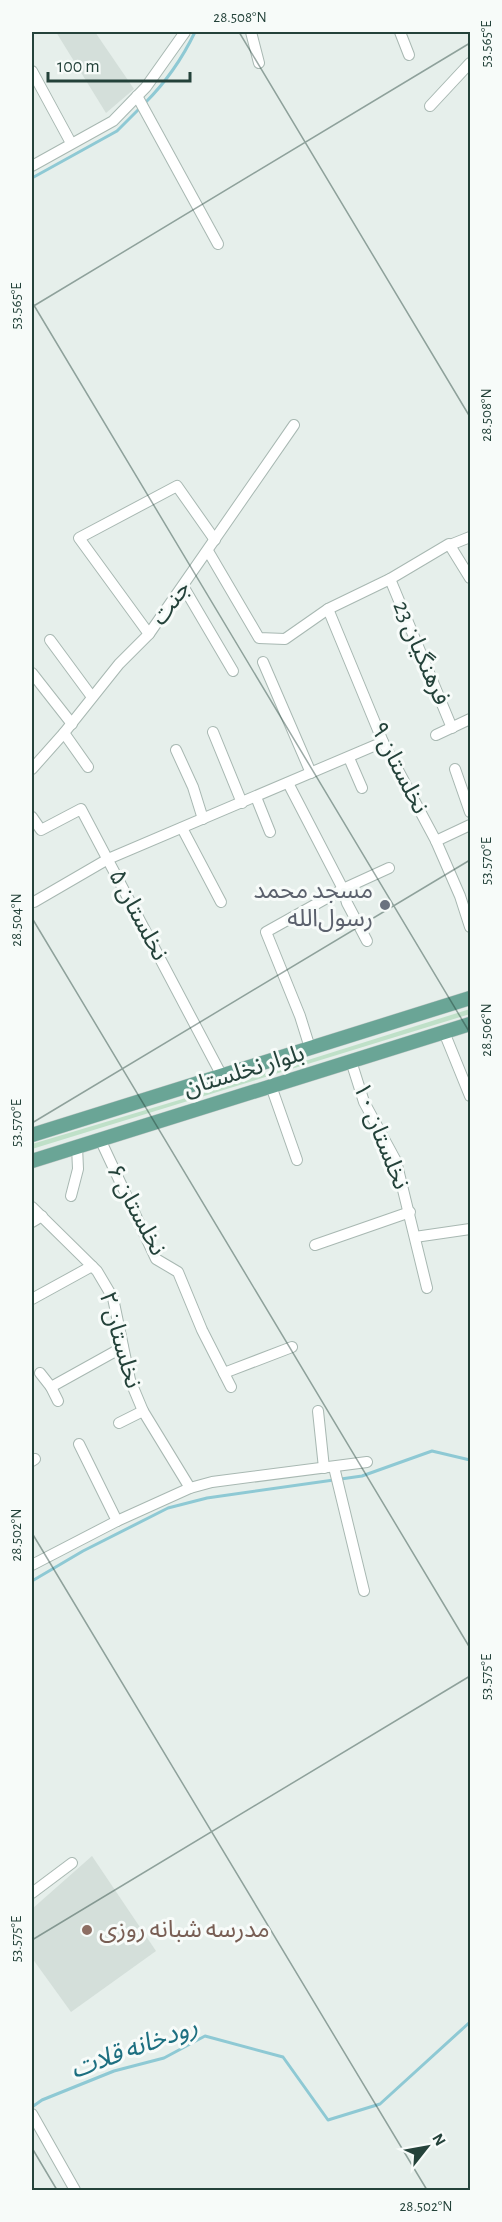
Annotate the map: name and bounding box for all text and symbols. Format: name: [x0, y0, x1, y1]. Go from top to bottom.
text: 28.508°N: [213, 10, 267, 25]
text: 53.565°E: [479, 20, 494, 68]
scale bar: [48, 45, 190, 83]
text: 100 m: [57, 58, 100, 76]
text: 53.565°E: [9, 282, 24, 330]
text: 28.508°N: [479, 388, 494, 442]
street label: جنت: [147, 576, 195, 630]
street label: فرهنگیان 23: [387, 597, 455, 709]
street label: نخلستان ۹: [365, 718, 432, 818]
text: 53.570°E: [479, 837, 494, 885]
street label: نخلستان ۵: [103, 865, 172, 965]
place label: مسجد محمد رسول‌الله: [253, 879, 373, 932]
text: 28.504°N: [9, 893, 24, 947]
marker: مسجد محمد رسول‌الله: [378, 898, 392, 912]
text: 28.506°N: [479, 1003, 494, 1057]
street label: بلوار نخلستان: [181, 1041, 308, 1102]
street label: نخلستان ۱۰: [348, 1079, 413, 1193]
text: 53.570°E: [9, 1099, 24, 1147]
street label: نخلستان ۶: [101, 1160, 170, 1260]
street label: نخلستان ۲: [94, 1289, 145, 1391]
text: 28.502°N: [9, 1508, 24, 1562]
text: 53.575°E: [479, 1654, 494, 1700]
text: 53.575°E: [9, 1916, 24, 1962]
place label: مدرسه شبانه روزی: [99, 1918, 270, 1943]
marker: مدرسه شبانه روزی: [80, 1923, 94, 1937]
water label: رودخانه قلات: [67, 2013, 201, 2084]
north arrow: [397, 2117, 457, 2177]
text: N: [429, 2131, 449, 2149]
text: 28.502°N: [399, 2199, 453, 2214]

